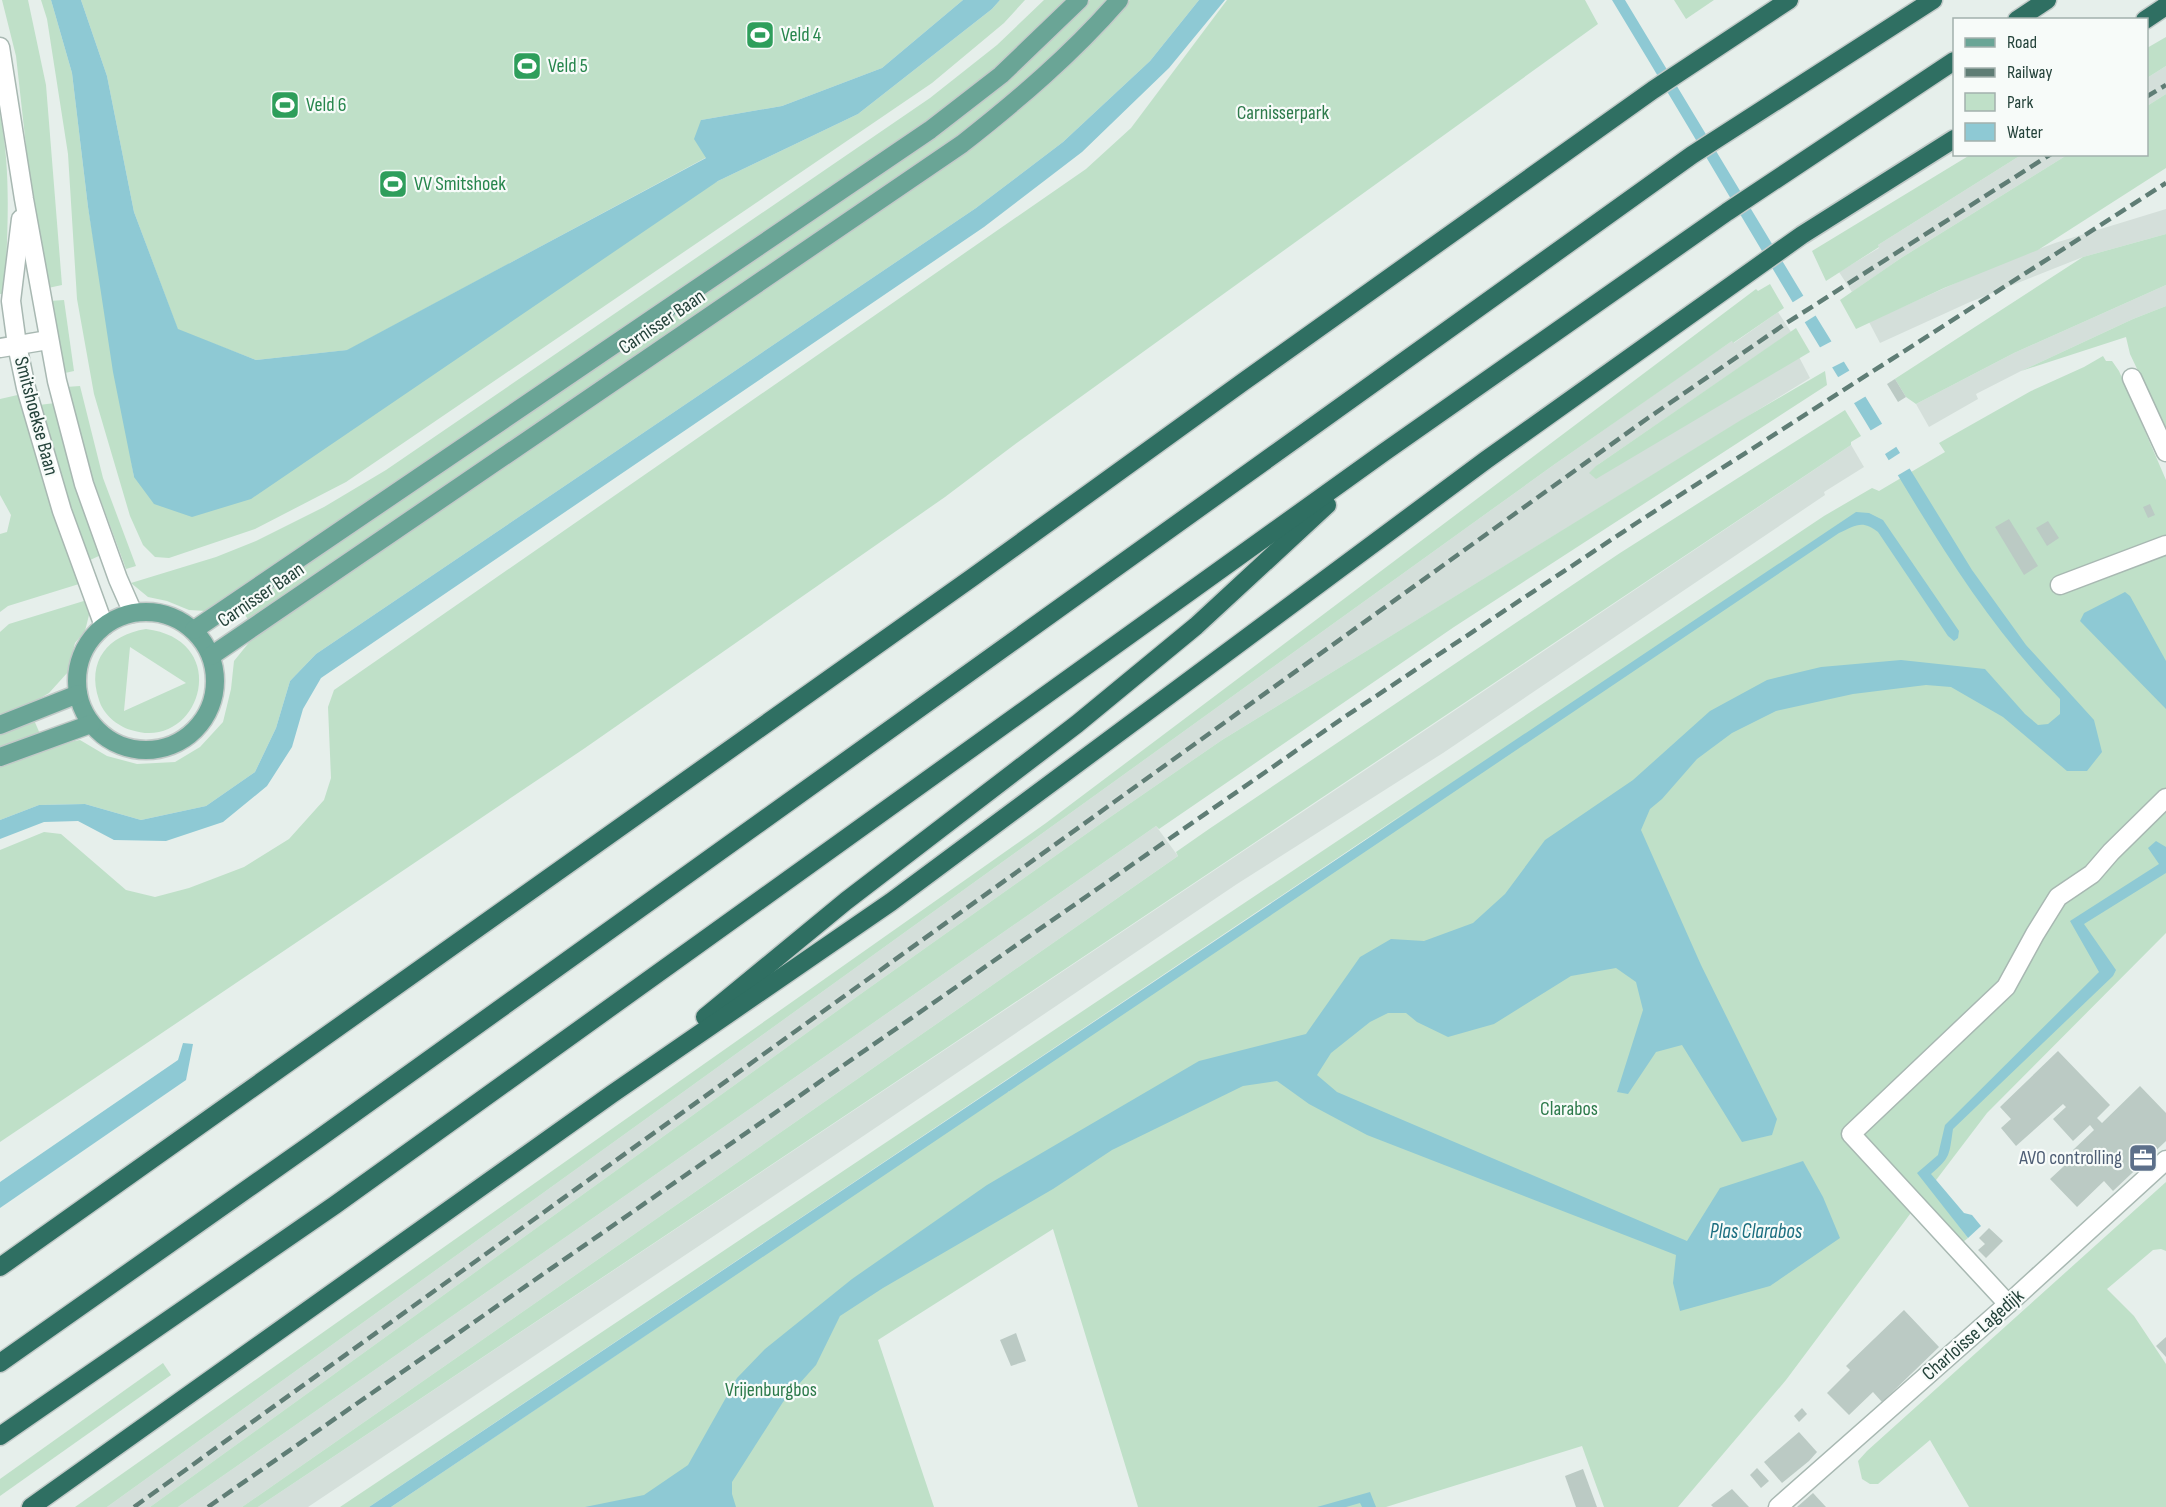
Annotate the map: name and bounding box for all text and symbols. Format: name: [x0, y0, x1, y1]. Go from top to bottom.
legend: [1953, 18, 2148, 156]
sports icon: Veld 4: [744, 19, 776, 51]
place label: Veld 4: [781, 23, 821, 47]
text: Road: [2007, 32, 2037, 53]
sports icon: Veld 5: [511, 50, 543, 82]
place label: Veld 5: [548, 54, 588, 78]
text: Railway: [2007, 62, 2052, 83]
sports icon: Veld 6: [269, 89, 301, 121]
text: Park: [2007, 92, 2033, 113]
place label: Veld 6: [306, 93, 346, 117]
park label: Carnisserpark: [1237, 101, 1330, 125]
text: Water: [2007, 122, 2043, 143]
sports icon: VV Smitshoek: [377, 168, 409, 200]
place label: VV Smitshoek: [414, 172, 506, 196]
street label: Carnisser Baan: [614, 284, 710, 360]
street label: Smitshoekse Baan: [9, 354, 63, 478]
street label: Carnisser Baan: [213, 557, 309, 633]
park label: Clarabos: [1540, 1097, 1598, 1121]
office icon: AVO controlling: [2127, 1142, 2159, 1174]
place label: AVO controlling: [2018, 1146, 2122, 1170]
water label: Plas Clarabos: [1710, 1219, 1803, 1244]
street label: Charloisse Lagedijk: [1917, 1284, 2029, 1386]
park label: Vrijenburgbos: [725, 1378, 817, 1402]

